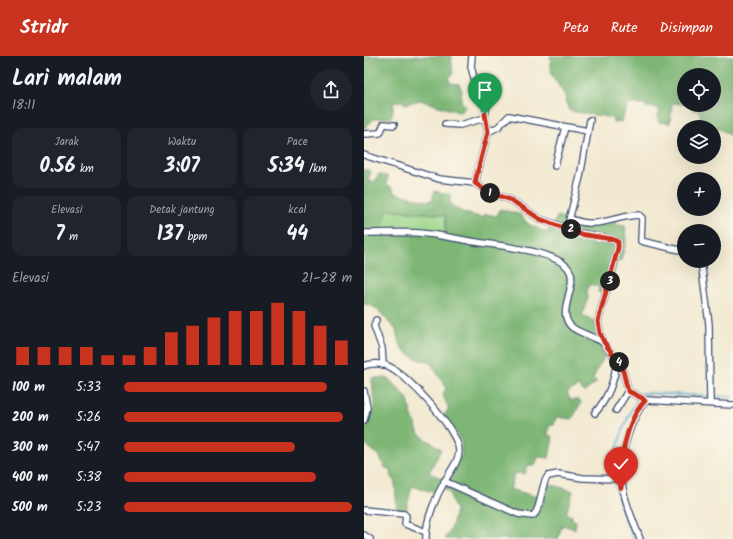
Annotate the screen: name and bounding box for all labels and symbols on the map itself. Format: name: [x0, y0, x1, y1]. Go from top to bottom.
pin: [468, 73, 502, 114]
pin: 1: [480, 183, 500, 203]
pin: 2: [561, 219, 581, 239]
pin: 3: [600, 271, 620, 291]
pin: 4: [609, 352, 629, 372]
pin: [604, 447, 638, 488]

